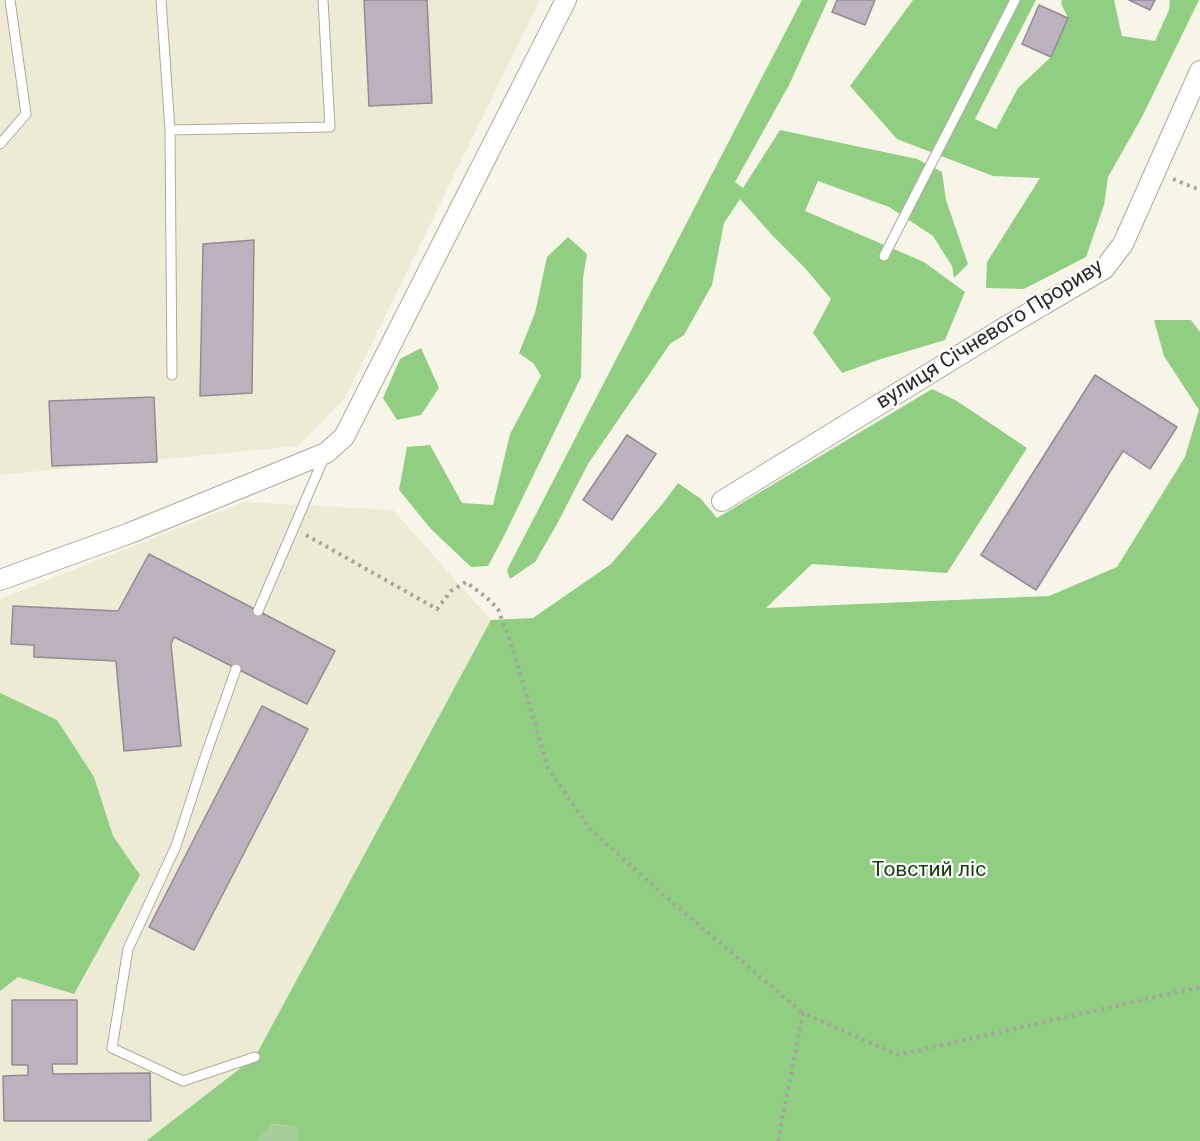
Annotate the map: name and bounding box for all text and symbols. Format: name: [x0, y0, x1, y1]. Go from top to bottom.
street label: вулиця Січневого Прориву: [872, 255, 1108, 415]
park label: Товстий ліс: [872, 858, 986, 884]

